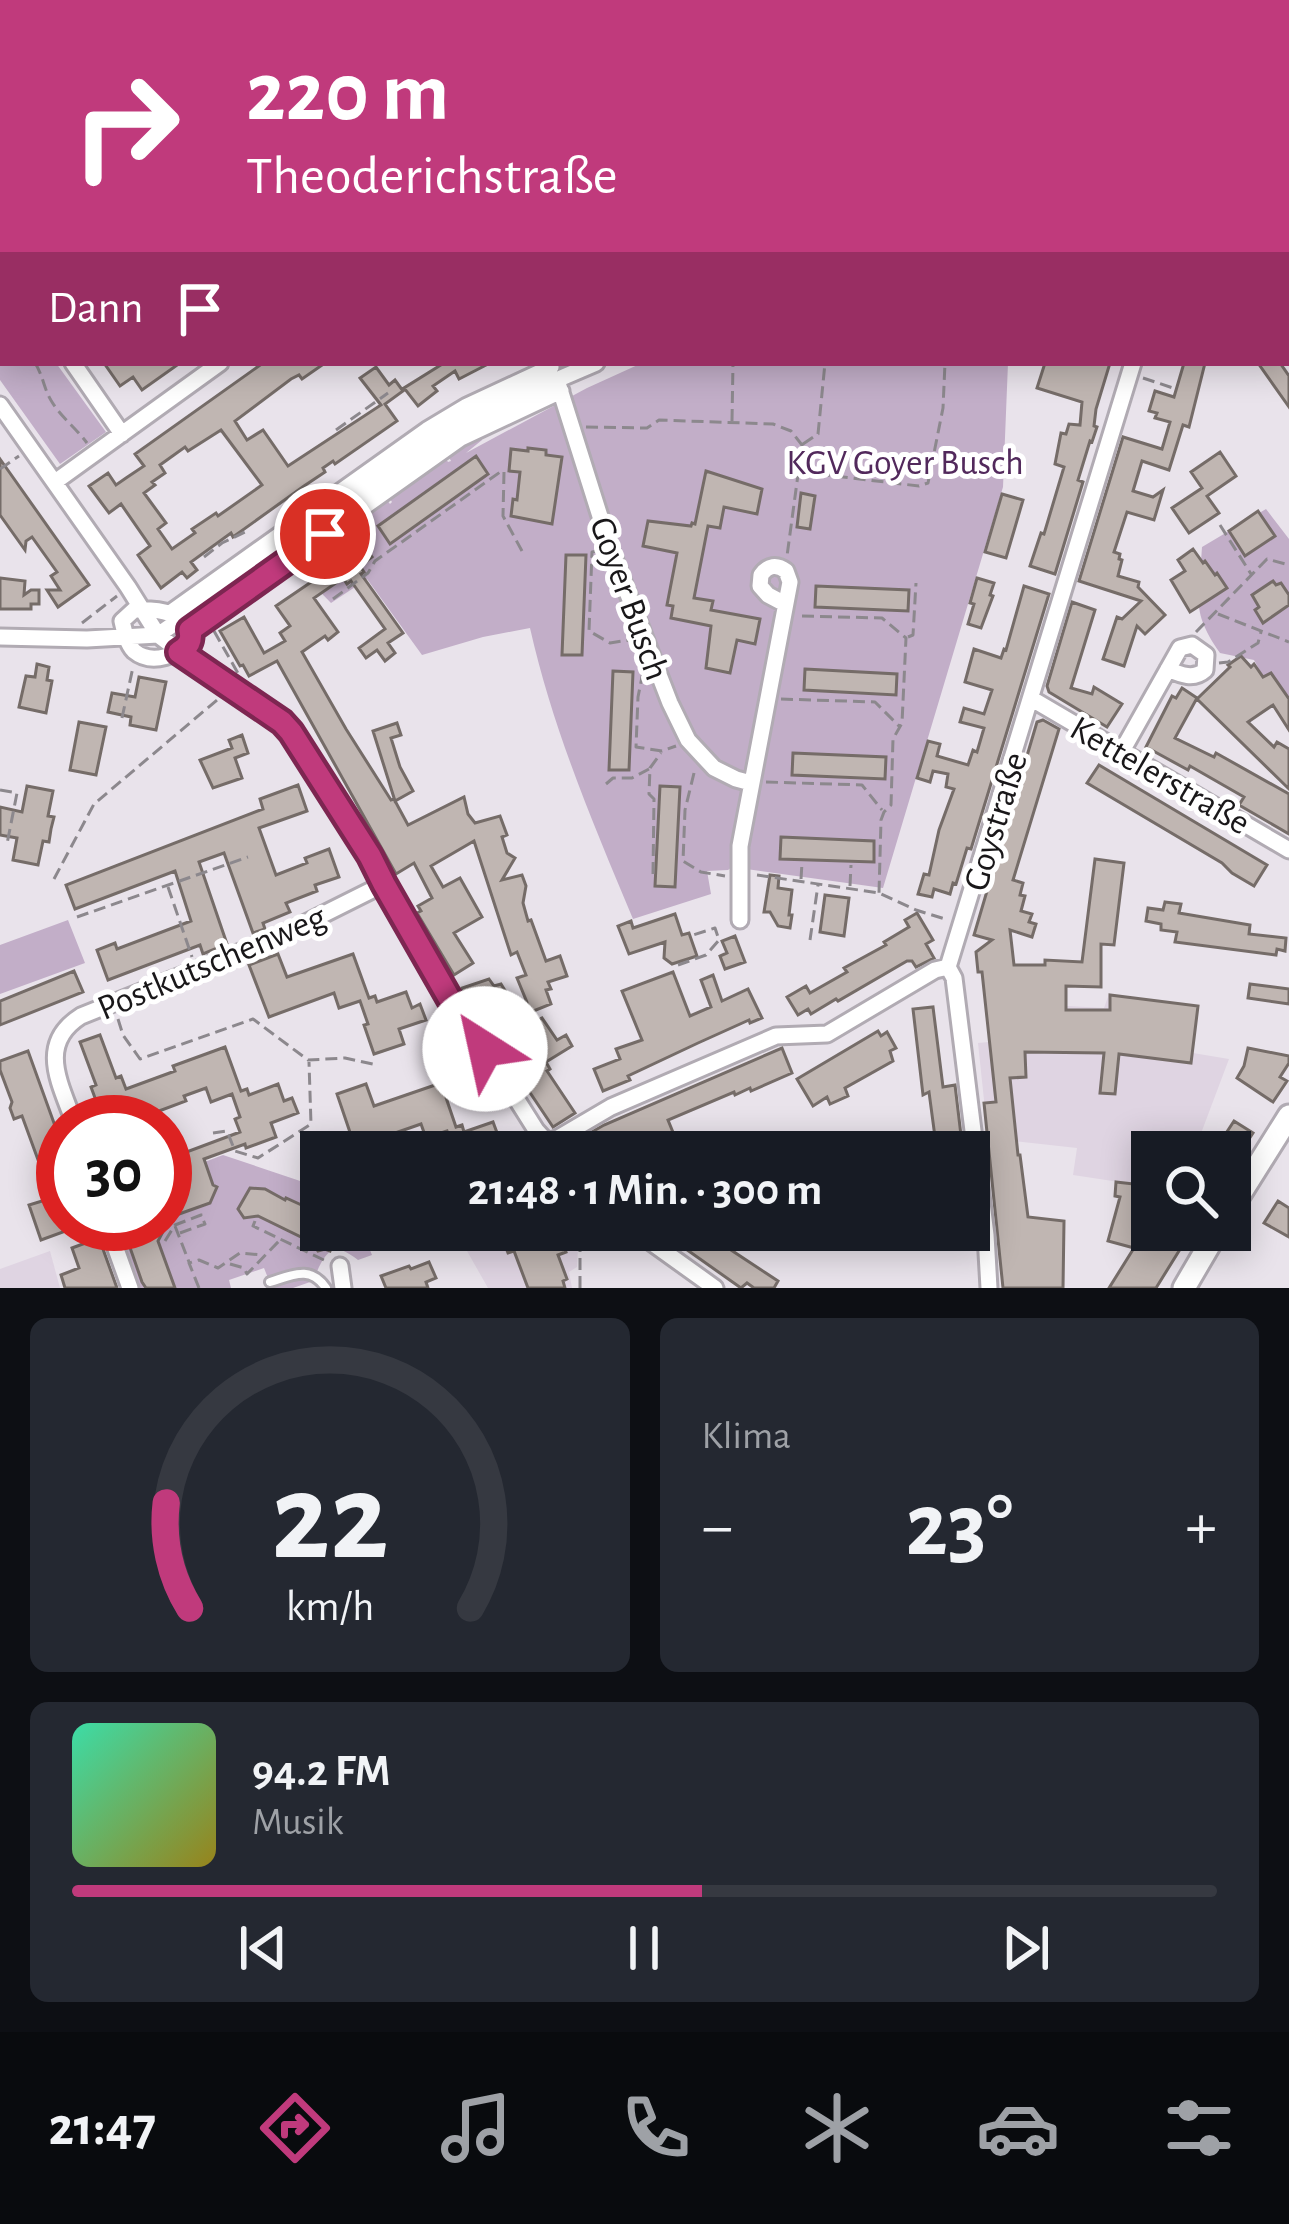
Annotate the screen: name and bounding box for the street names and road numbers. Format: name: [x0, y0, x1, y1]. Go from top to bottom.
street label: Goyer Busch: [583, 512, 675, 685]
street label: Kettelerstraße: [1064, 710, 1256, 842]
street label: Goystraße: [958, 748, 1034, 895]
street label: Postkutschenweg: [93, 898, 331, 1027]

